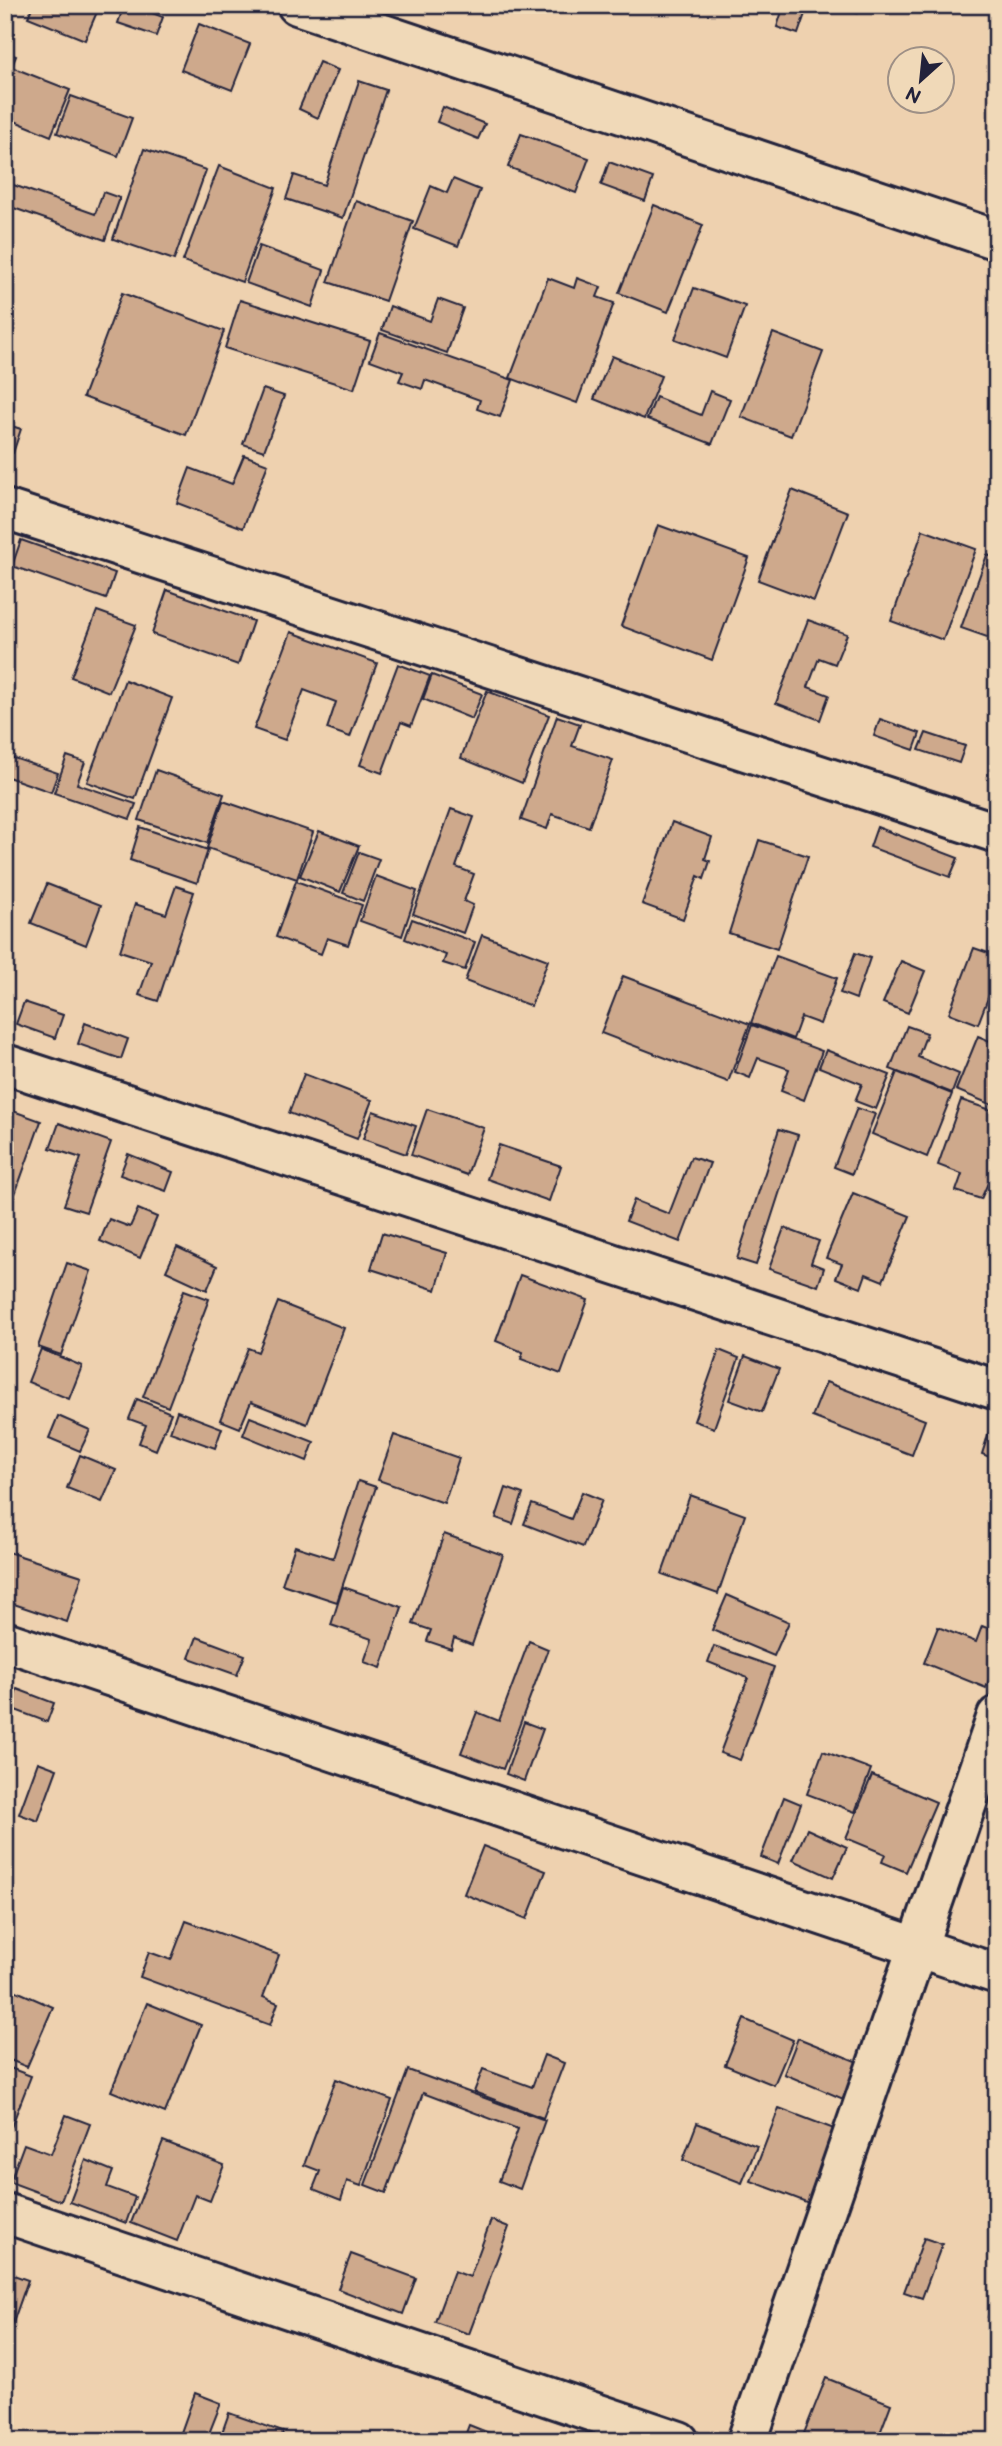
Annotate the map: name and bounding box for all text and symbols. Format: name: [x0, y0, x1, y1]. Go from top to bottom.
north arrow: [886, 46, 956, 116]
text: N: [902, 80, 926, 107]

